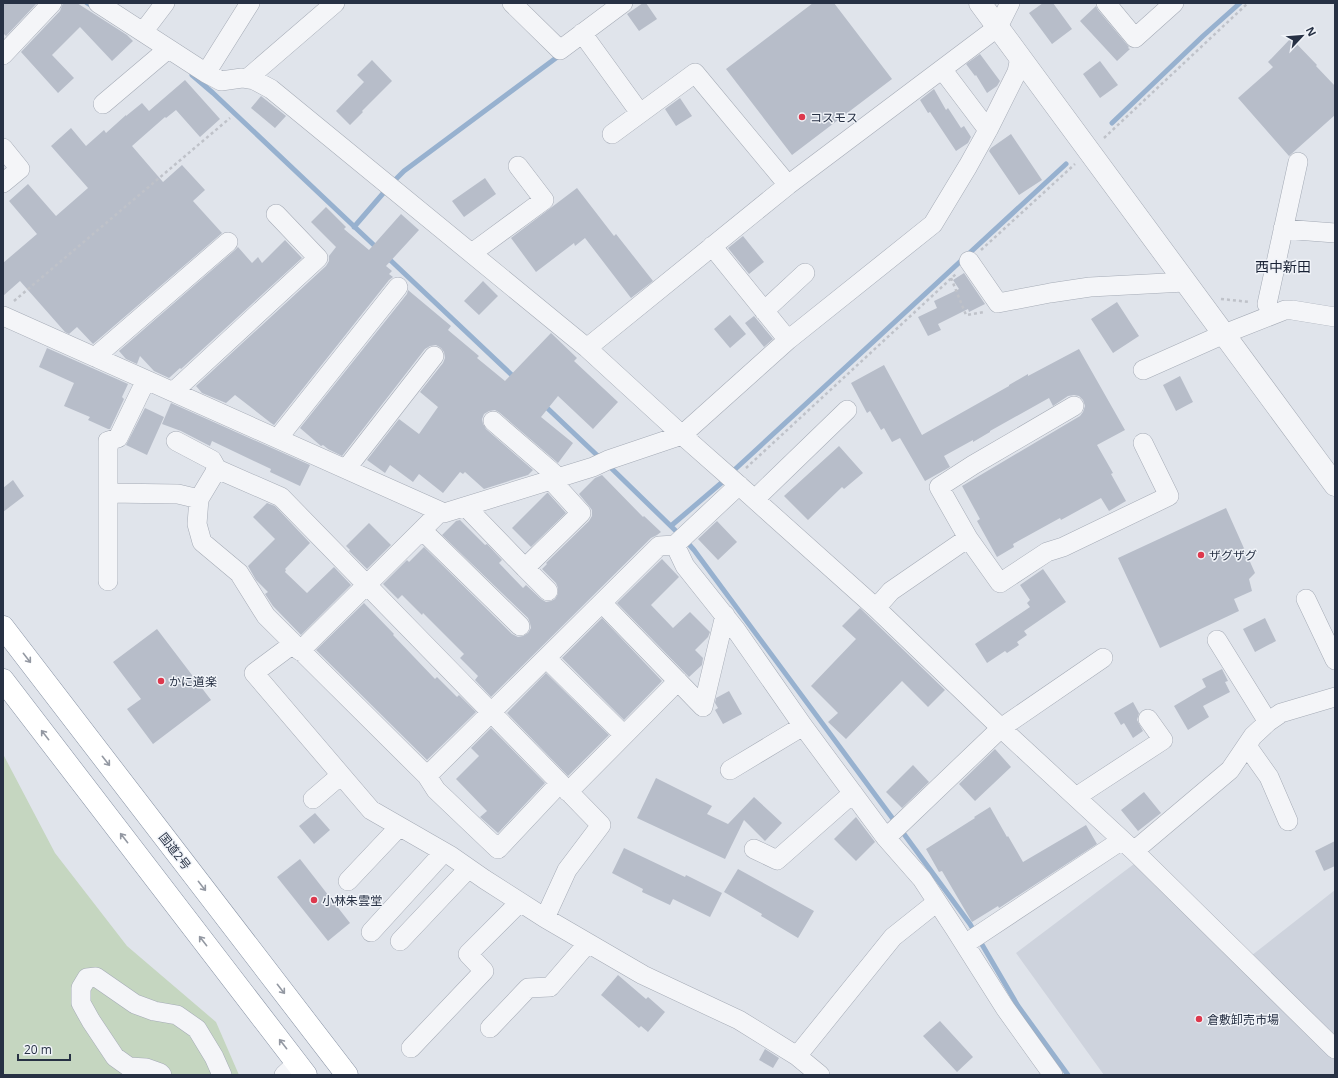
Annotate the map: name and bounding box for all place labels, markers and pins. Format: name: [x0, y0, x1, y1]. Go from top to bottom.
place label: コスモス: [810, 109, 858, 126]
marker: コスモス: [797, 112, 807, 122]
place label: ザグザグ: [1209, 547, 1257, 564]
marker: ザグザグ: [1196, 550, 1206, 560]
place label: かに道楽: [169, 673, 217, 690]
marker: かに道楽: [156, 676, 166, 686]
place label: 小林朱雲堂: [322, 892, 382, 909]
marker: 小林朱雲堂: [309, 895, 319, 905]
place label: 倉敷卸売市場: [1207, 1011, 1279, 1028]
marker: 倉敷卸売市場: [1194, 1014, 1204, 1024]

